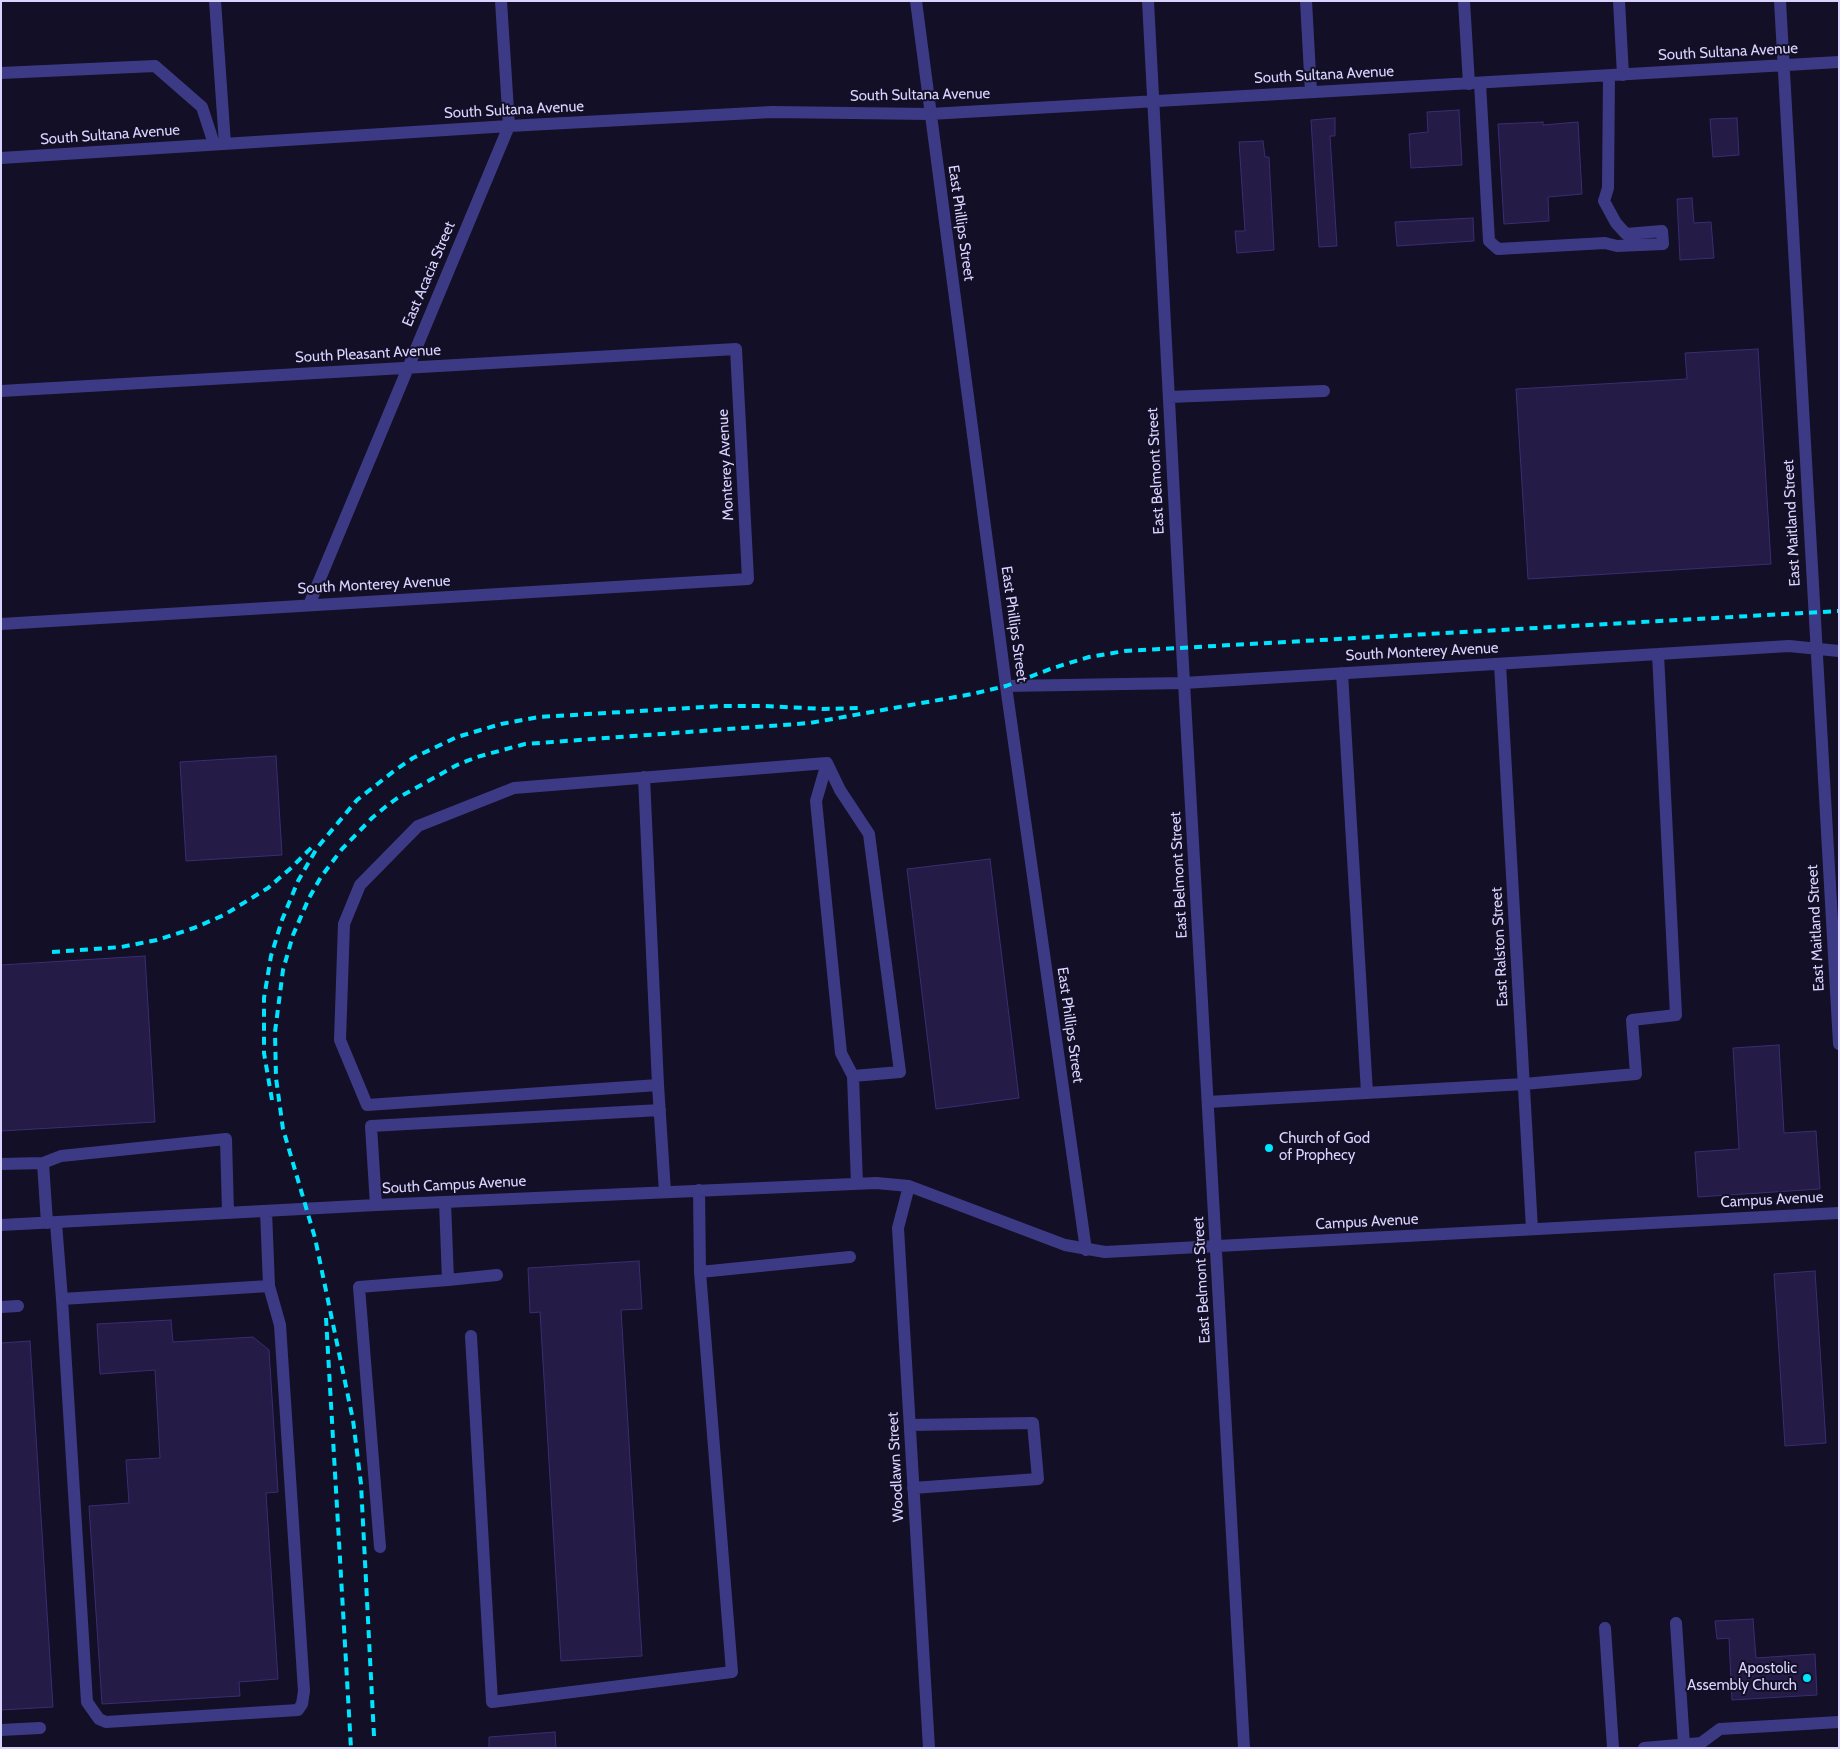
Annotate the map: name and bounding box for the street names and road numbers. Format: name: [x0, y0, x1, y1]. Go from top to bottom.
street label: South Sultana Avenue: [1658, 39, 1798, 65]
street label: South Sultana Avenue: [1254, 62, 1394, 88]
street label: South Sultana Avenue: [850, 85, 990, 105]
street label: South Sultana Avenue: [444, 97, 584, 123]
street label: South Sultana Avenue: [39, 121, 181, 149]
street label: East Phillips Street: [944, 164, 978, 282]
street label: East Acacia Street: [399, 219, 459, 329]
street label: South Pleasant Avenue: [295, 341, 441, 367]
street label: East Belmont Street: [1144, 407, 1168, 535]
street label: Monterey Avenue: [714, 409, 738, 521]
street label: East Maitland Street: [1780, 459, 1804, 587]
street label: East Phillips Street: [997, 565, 1031, 683]
street label: South Monterey Avenue: [297, 572, 451, 598]
street label: South Monterey Avenue: [1345, 639, 1499, 665]
street label: East Belmont Street: [1167, 811, 1191, 939]
street label: East Maitland Street: [1804, 864, 1828, 992]
street label: East Ralston Street: [1488, 887, 1512, 1007]
street label: East Phillips Street: [1053, 966, 1087, 1084]
street label: South Campus Avenue: [381, 1172, 527, 1198]
street label: Campus Avenue: [1720, 1188, 1824, 1212]
street label: Campus Avenue: [1315, 1210, 1419, 1234]
street label: East Belmont Street: [1190, 1216, 1214, 1344]
street label: Woodlawn Street: [884, 1412, 908, 1522]

